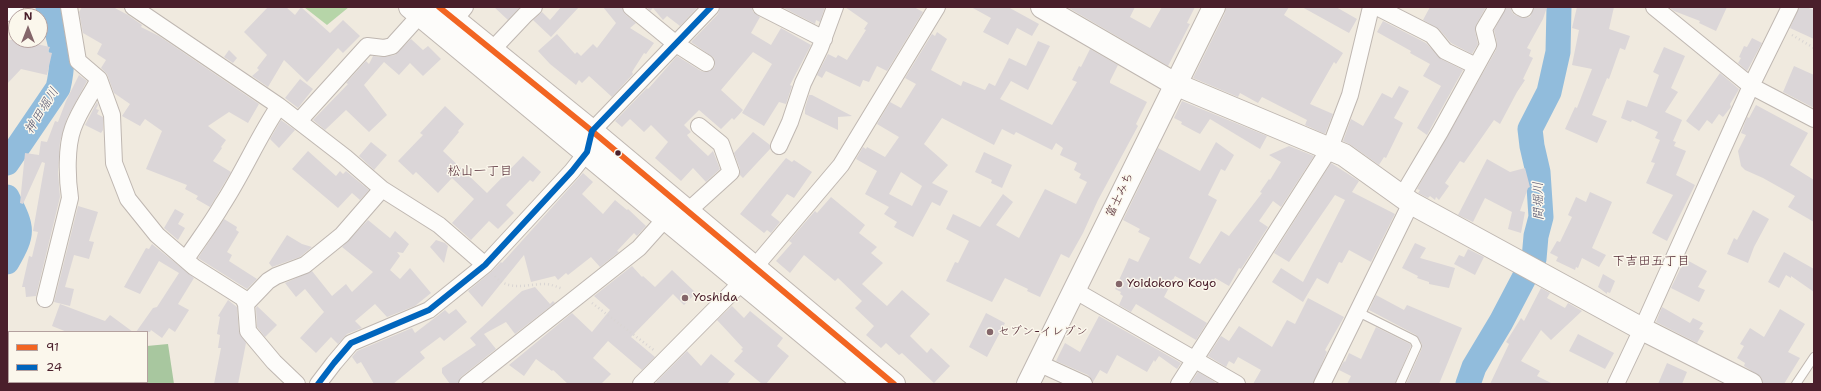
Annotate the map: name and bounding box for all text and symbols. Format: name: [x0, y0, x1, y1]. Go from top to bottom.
north arrow: [8, 8, 48, 48]
text: N: [24, 9, 32, 24]
water label: 神田堀川: [22, 85, 62, 137]
unlabelled marker: [613, 148, 623, 158]
district label: 松山一丁目: [448, 164, 512, 180]
street label: 富士みち: [1103, 170, 1137, 220]
water label: 間堀川: [1531, 181, 1547, 221]
district label: 下吉田五丁目: [1612, 254, 1690, 270]
place label: Yoidokoro Koyo: [1127, 277, 1216, 291]
marker: Yoidokoro Koyo: [1114, 279, 1124, 289]
place label: Yoshida: [693, 291, 738, 305]
marker: Yoshida: [680, 293, 690, 303]
place label: セブン-イレブン: [998, 325, 1088, 339]
marker: セブン-イレブン: [985, 327, 995, 337]
legend: [8, 331, 148, 383]
text: 91: [46, 339, 59, 355]
text: 24: [46, 359, 62, 375]

